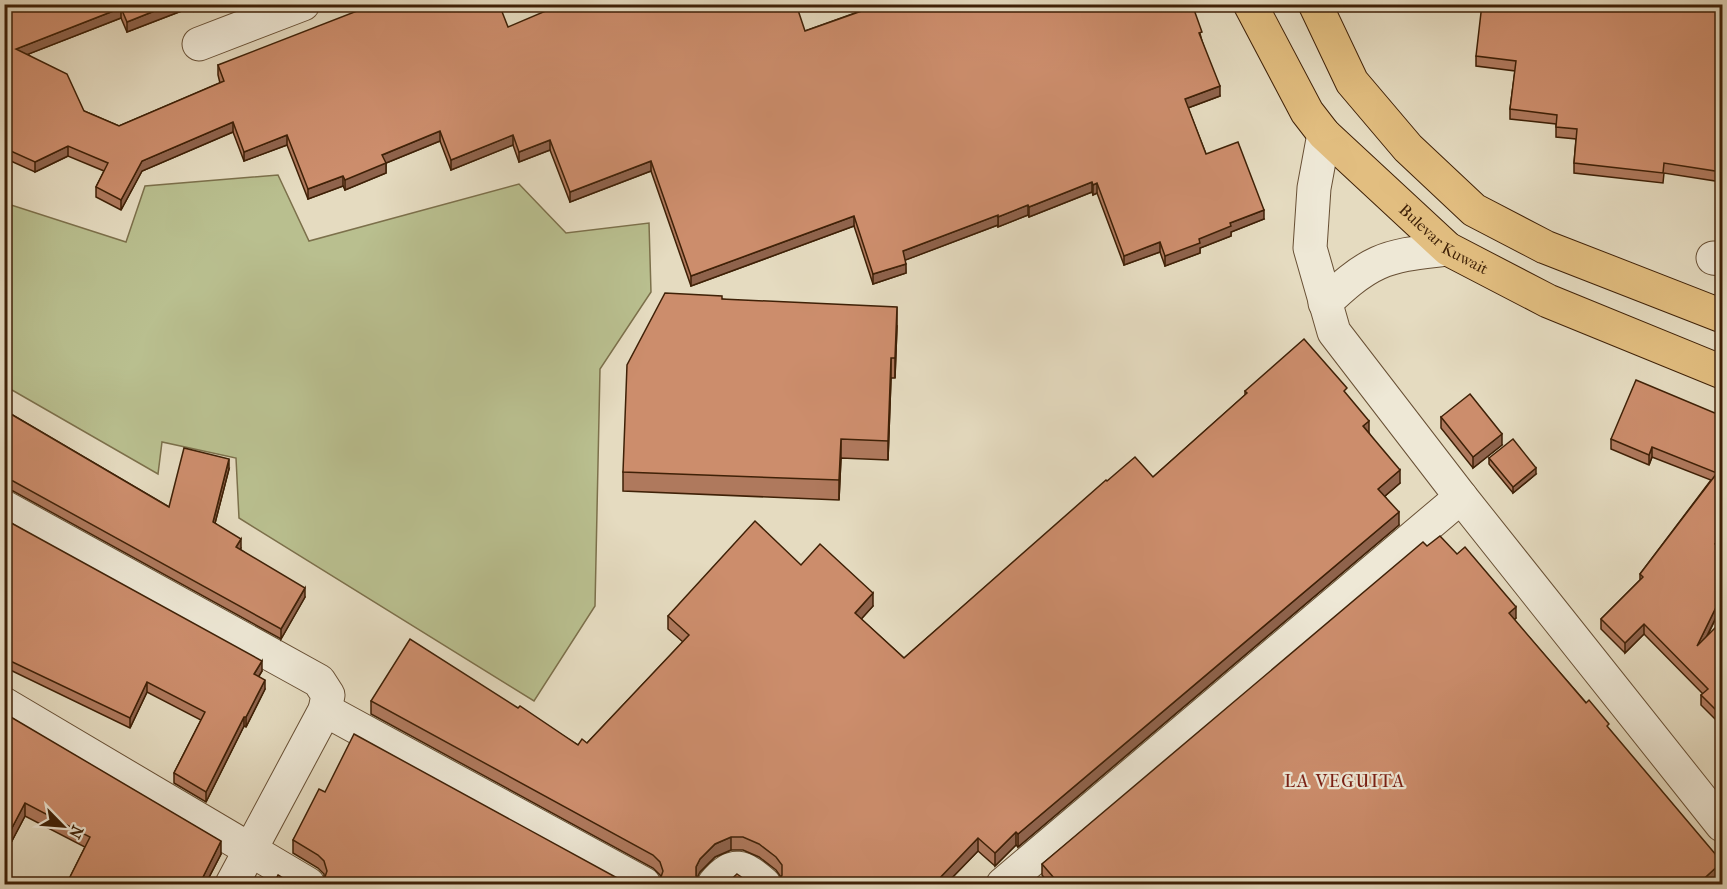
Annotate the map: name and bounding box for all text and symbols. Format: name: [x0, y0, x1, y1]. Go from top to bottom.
street label: Bulevar Kuwait: [1396, 200, 1492, 278]
district label: LA VEGUITA: [1284, 771, 1406, 792]
north arrow: [33, 796, 93, 856]
text: N: [65, 823, 87, 842]

